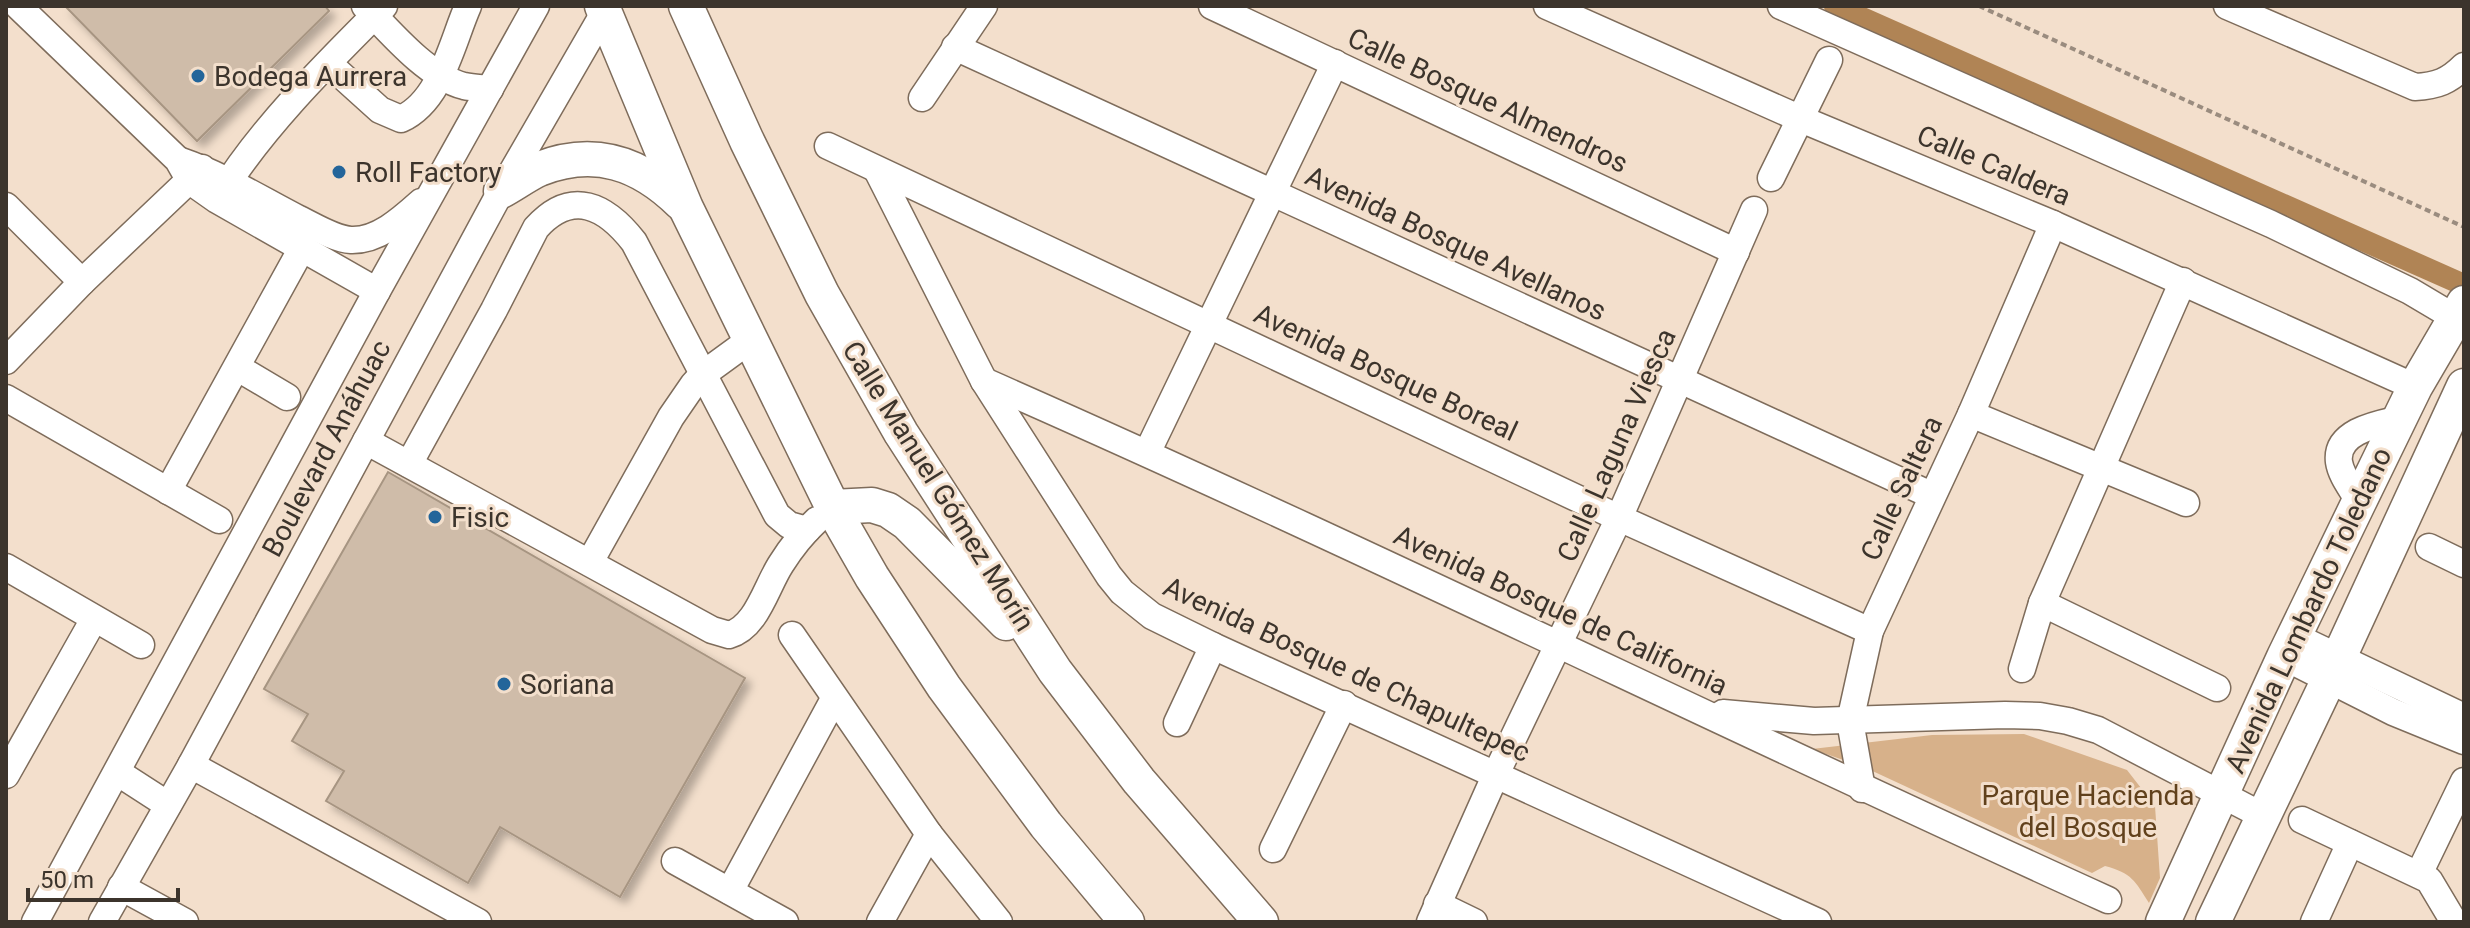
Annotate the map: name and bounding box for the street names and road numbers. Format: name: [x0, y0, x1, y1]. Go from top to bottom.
street label: Calle Bosque Almendros: [1342, 21, 1633, 180]
street label: Calle Caldera: [1912, 118, 2076, 213]
street label: Avenida Bosque Avellanos: [1300, 159, 1611, 328]
street label: Avenida Bosque Boreal: [1249, 297, 1523, 448]
street label: Calle Laguna Viesca: [1550, 323, 1683, 567]
street label: Boulevard Anáhuac: [255, 334, 397, 562]
street label: Calle Manuel Gómez Morín: [836, 335, 1041, 637]
street label: Calle Saltera: [1854, 411, 1949, 566]
street label: Avenida Lombardo Toledano: [2218, 442, 2399, 778]
street label: Avenida Bosque de California: [1389, 518, 1733, 702]
street label: Avenida Bosque de Chapultepec: [1158, 570, 1535, 769]

